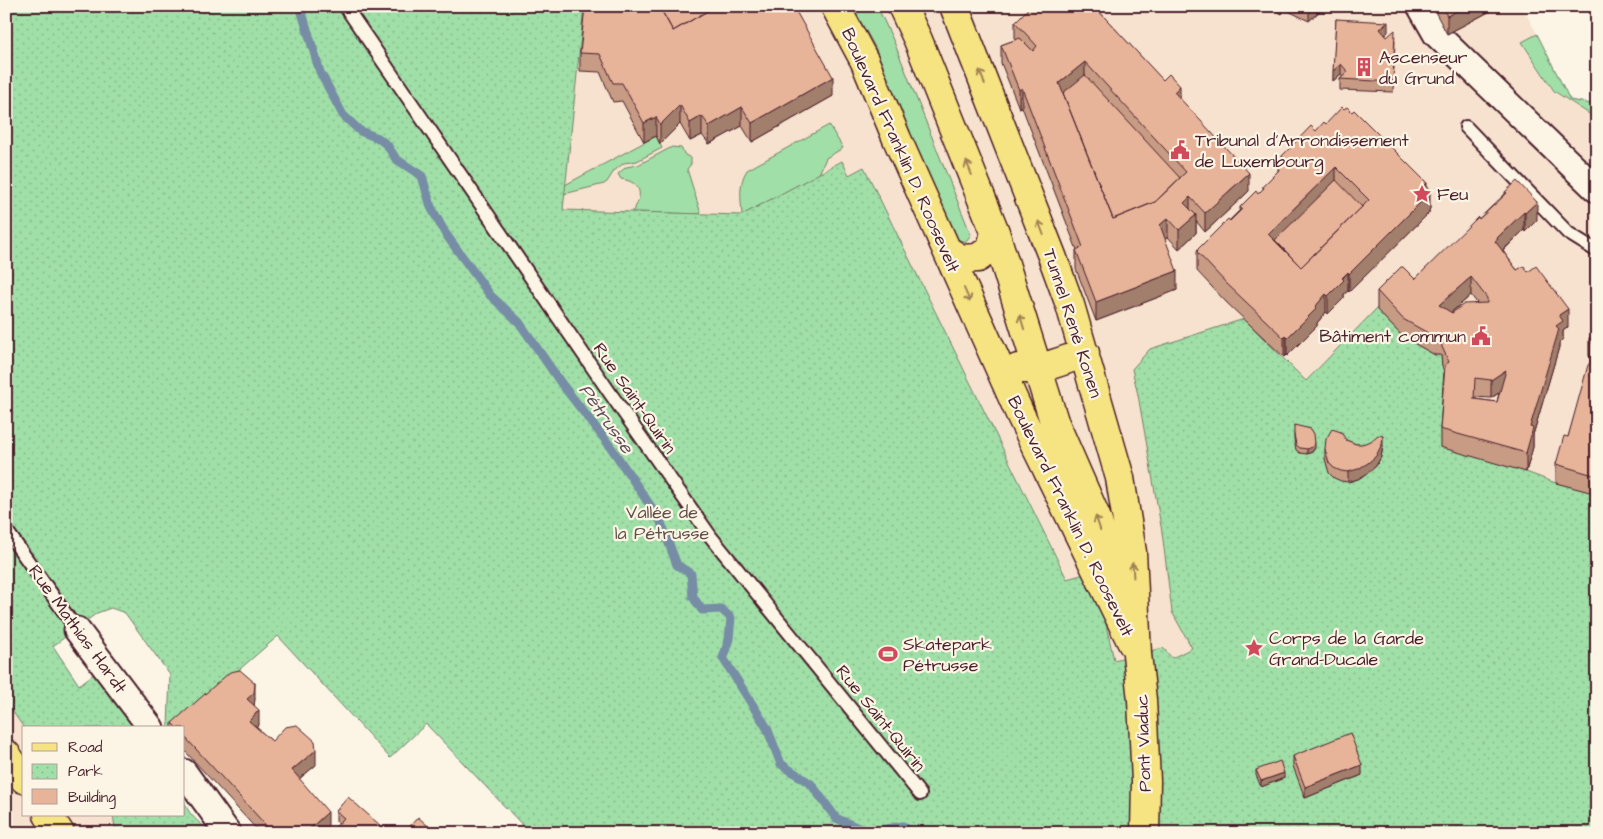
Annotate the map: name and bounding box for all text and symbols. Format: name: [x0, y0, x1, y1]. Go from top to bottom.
street label: Boulevard Franklin D. Roosevelt: [835, 24, 966, 277]
place label: Ascenseur du Grund: [1379, 45, 1468, 91]
building icon: Ascenseur du Grund: [1353, 56, 1375, 78]
one-way arrow: [977, 70, 986, 85]
place label: Tribunal d'Arrondissement de Luxembourg: [1195, 128, 1409, 175]
public building icon: Tribunal d'Arrondissement de Luxembourg: [1169, 139, 1191, 161]
one-way arrow: [964, 161, 974, 176]
place label: Feu: [1437, 182, 1468, 207]
place icon: Feu: [1411, 183, 1433, 205]
one-way arrow: [1036, 221, 1046, 236]
street label: Tunnel René Konen: [1037, 245, 1108, 401]
one-way arrow: [963, 287, 973, 302]
one-way arrow: [1017, 314, 1027, 330]
place label: Bâtiment commun: [1319, 324, 1466, 349]
public building icon: Bâtiment commun: [1470, 325, 1492, 347]
street label: Rue Saint-Quirin: [587, 338, 682, 459]
water label: Pétrusse: [572, 379, 641, 461]
street label: Boulevard Franklin D. Roosevelt: [1001, 392, 1140, 642]
park label: Vallée de la Pétrusse: [615, 500, 710, 546]
one-way arrow: [1093, 516, 1102, 531]
street label: Rue Mathias Hardt: [22, 560, 133, 699]
one-way arrow: [1129, 562, 1138, 578]
place label: Corps de la Garde Grand-Ducale: [1269, 626, 1424, 672]
place label: Skatepark Pétrusse: [903, 632, 992, 678]
place icon: Corps de la Garde Grand-Ducale: [1243, 637, 1265, 659]
sports icon: Skatepark Pétrusse: [877, 643, 899, 665]
street label: Rue Saint-Quirin: [830, 660, 931, 777]
street label: Pont Viaduc: [1129, 694, 1158, 792]
legend: [22, 726, 185, 816]
text: Road: [68, 737, 103, 758]
text: Park: [68, 761, 103, 782]
text: Building: [68, 787, 116, 809]

